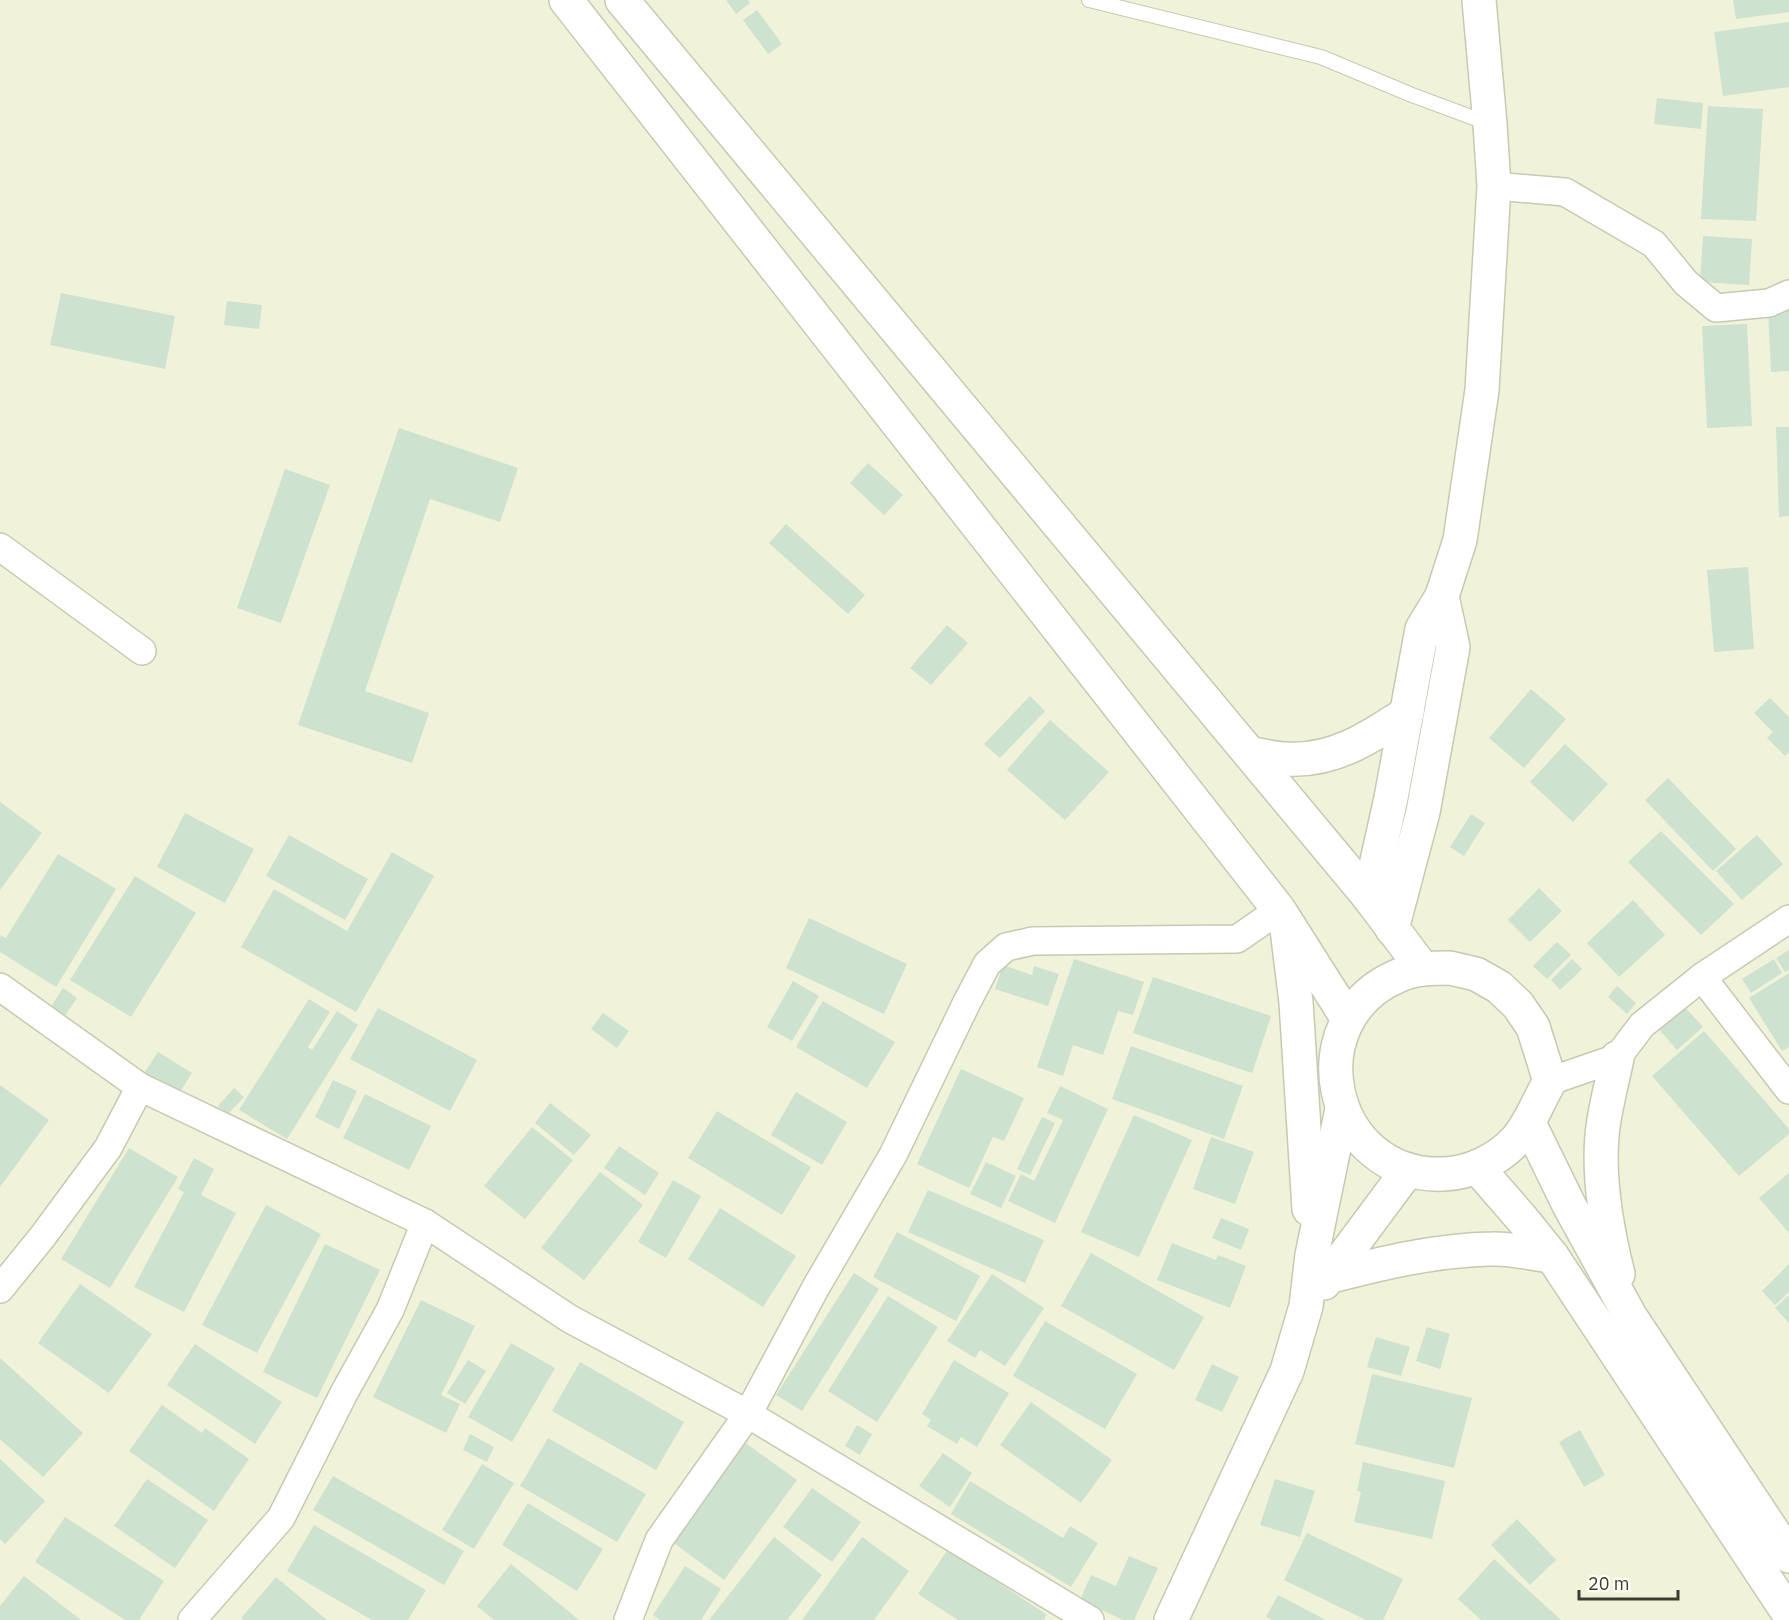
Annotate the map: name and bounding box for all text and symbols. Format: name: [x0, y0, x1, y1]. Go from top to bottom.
scale bar: [1579, 1563, 1678, 1601]
text: 20 m: [1588, 1572, 1630, 1595]

